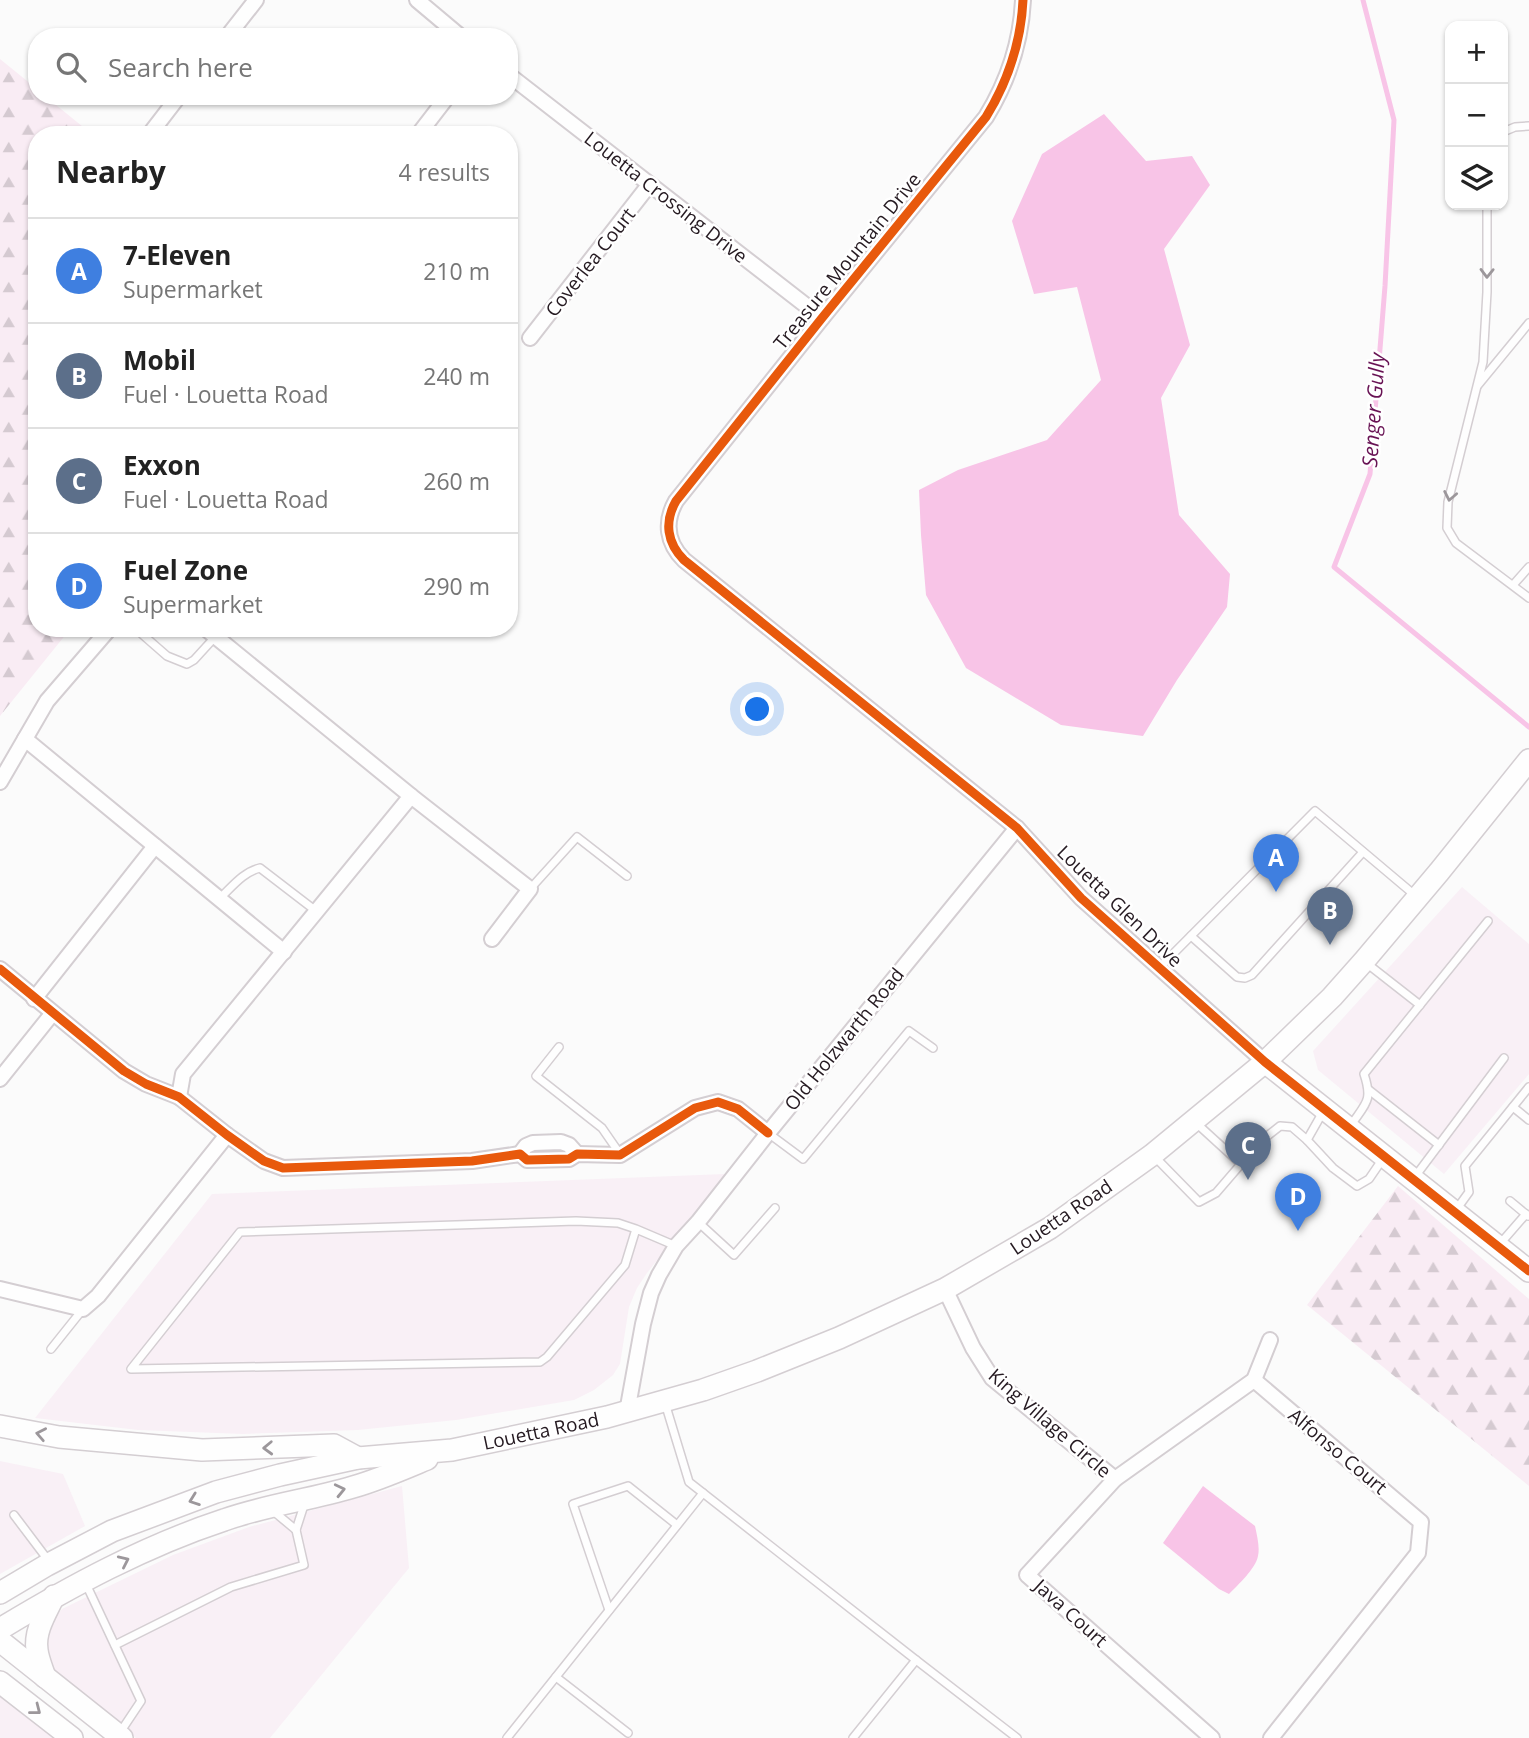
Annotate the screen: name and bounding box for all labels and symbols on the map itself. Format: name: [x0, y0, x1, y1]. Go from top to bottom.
street label: Louetta Crossing Drive: [579, 125, 753, 269]
street label: Treasure Mountain Drive: [767, 167, 927, 355]
street label: Coverlea Court: [539, 202, 641, 322]
one-way arrow: [1479, 268, 1495, 279]
water label: Senger Gully: [1355, 350, 1391, 468]
one-way arrow: [1443, 490, 1458, 502]
your location: [740, 692, 774, 726]
pin: A: [1253, 834, 1299, 892]
street label: Louetta Glen Drive: [1052, 839, 1188, 973]
pin: B: [1307, 887, 1353, 945]
street label: Old Holzwarth Road: [778, 962, 910, 1116]
pin: C: [1225, 1122, 1271, 1180]
street label: Louetta Road: [1005, 1173, 1117, 1261]
pin: D: [1275, 1173, 1321, 1231]
street label: King Village Circle: [983, 1362, 1117, 1484]
street label: Alfonso Court: [1283, 1402, 1393, 1500]
street label: Louetta Road: [481, 1406, 601, 1456]
one-way arrow: [35, 1427, 47, 1442]
one-way arrow: [262, 1440, 273, 1455]
one-way arrow: [334, 1484, 346, 1499]
one-way arrow: [188, 1492, 200, 1506]
one-way arrow: [117, 1555, 129, 1569]
street label: Java Court: [1027, 1572, 1113, 1653]
one-way arrow: [28, 1702, 41, 1715]

